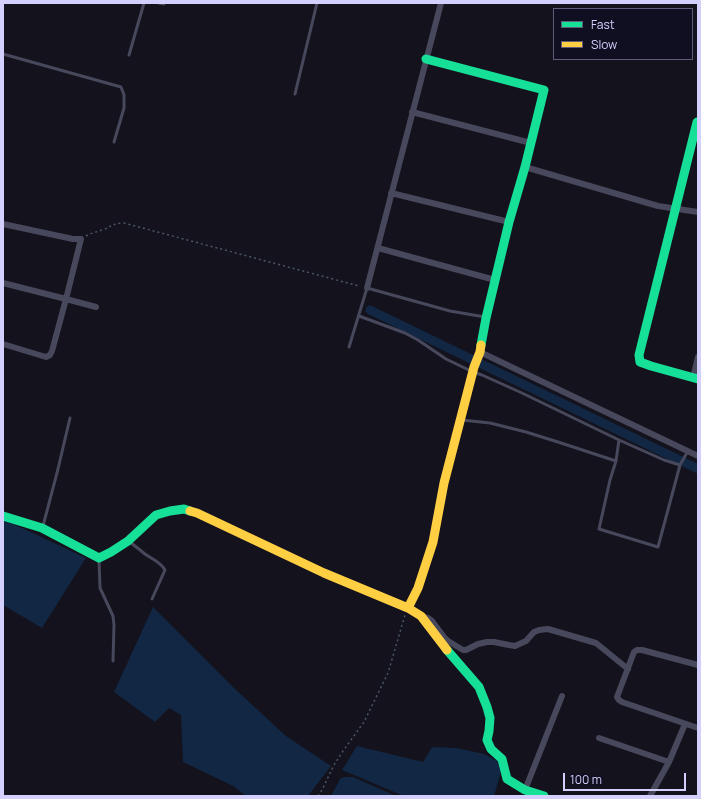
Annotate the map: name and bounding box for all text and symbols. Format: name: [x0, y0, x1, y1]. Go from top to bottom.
legend: [553, 8, 693, 60]
text: Fast: [591, 16, 615, 33]
text: Slow: [591, 36, 617, 53]
scale bar: [565, 765, 688, 791]
text: 100 m: [570, 771, 602, 788]

